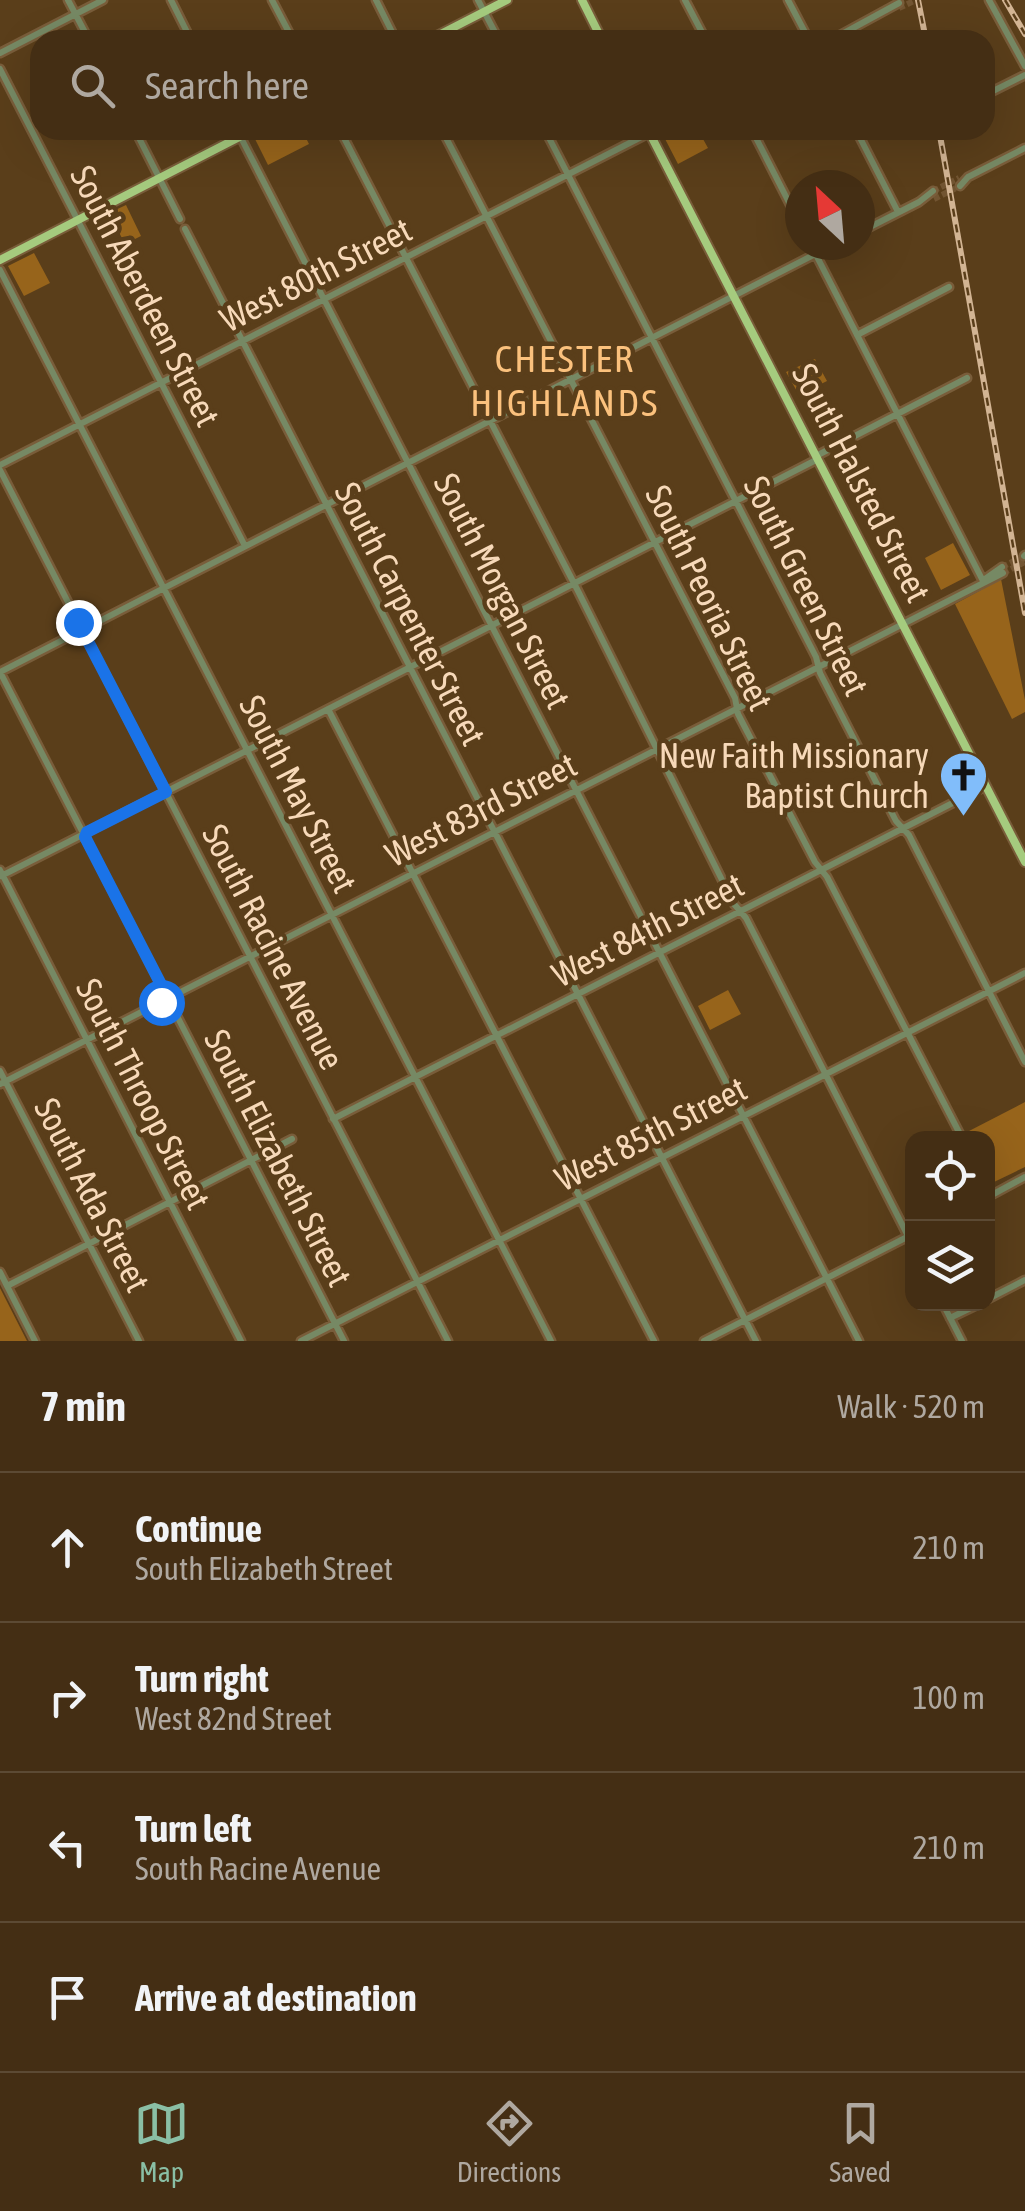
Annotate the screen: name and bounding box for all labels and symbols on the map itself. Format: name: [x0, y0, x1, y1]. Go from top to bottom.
street label: South Aberdeen Street: [63, 159, 229, 432]
north arrow: [785, 170, 875, 260]
street label: West 80th Street: [213, 209, 418, 339]
district label: CHESTER HIGHLANDS: [470, 337, 660, 424]
street label: South Halsted Street: [785, 357, 939, 608]
street label: South Morgan Street: [426, 466, 579, 715]
street label: South Green Street: [737, 469, 877, 702]
street label: South Carpenter Street: [327, 476, 494, 751]
street label: South Peoria Street: [638, 479, 782, 716]
route end: [56, 600, 102, 646]
street label: South May Street: [232, 688, 366, 899]
place label: New Faith Missionary Baptist Church: [659, 735, 929, 815]
street label: West 83rd Street: [378, 744, 583, 874]
church icon: New Faith Missionary Baptist Church: [938, 750, 990, 818]
street label: South Racine Avenue: [195, 818, 353, 1076]
street label: West 84th Street: [545, 864, 750, 994]
street label: South Throop Street: [69, 972, 219, 1215]
route start: [139, 980, 185, 1026]
street label: South Elizabeth Street: [197, 1023, 361, 1292]
street label: West 85th Street: [548, 1068, 753, 1198]
street label: South Ada Street: [27, 1091, 159, 1298]

